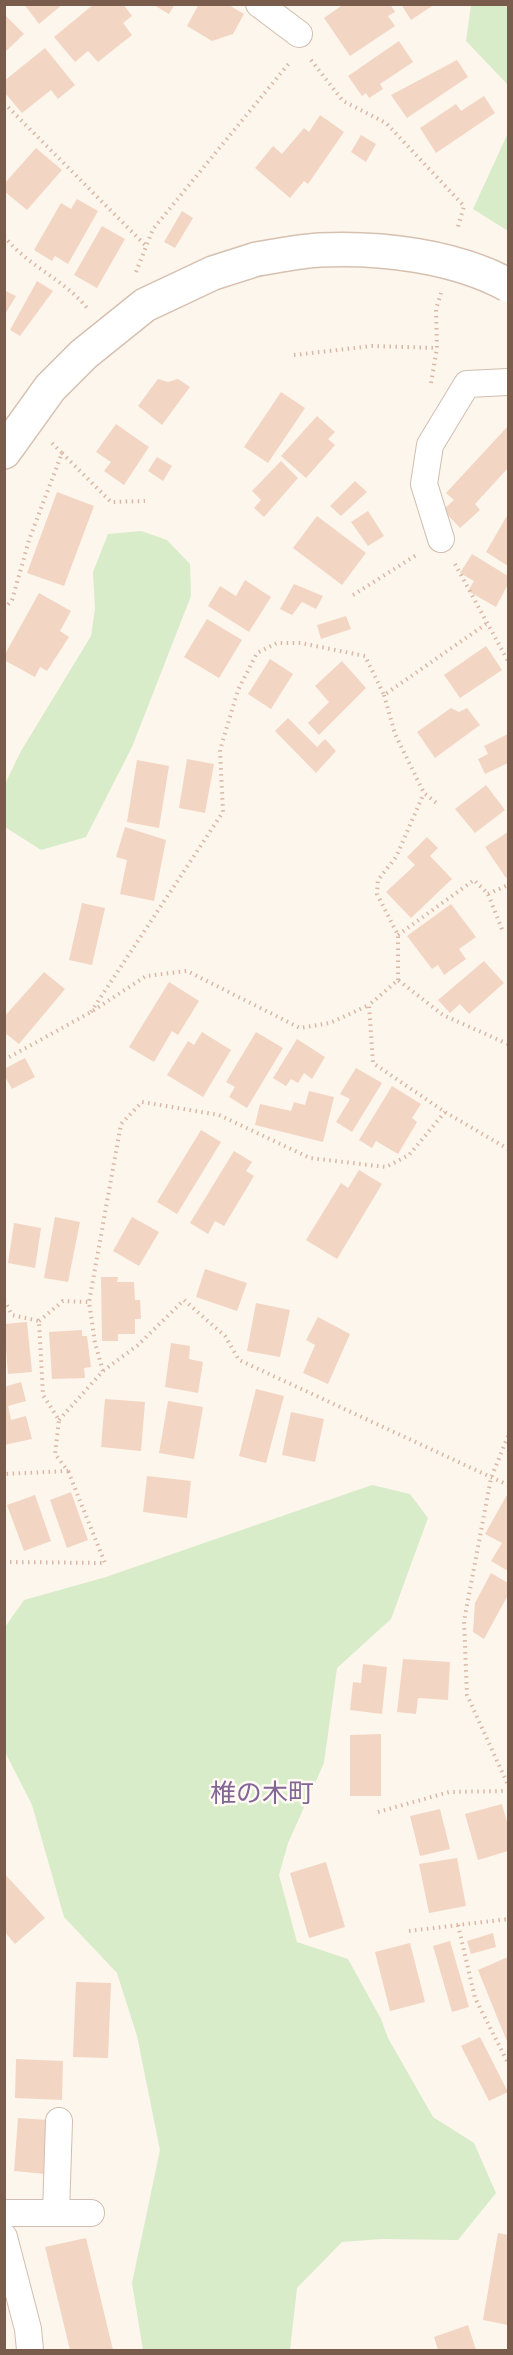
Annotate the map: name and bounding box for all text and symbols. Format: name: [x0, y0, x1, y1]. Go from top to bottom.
district label: 椎の木町: [210, 1777, 314, 1809]

